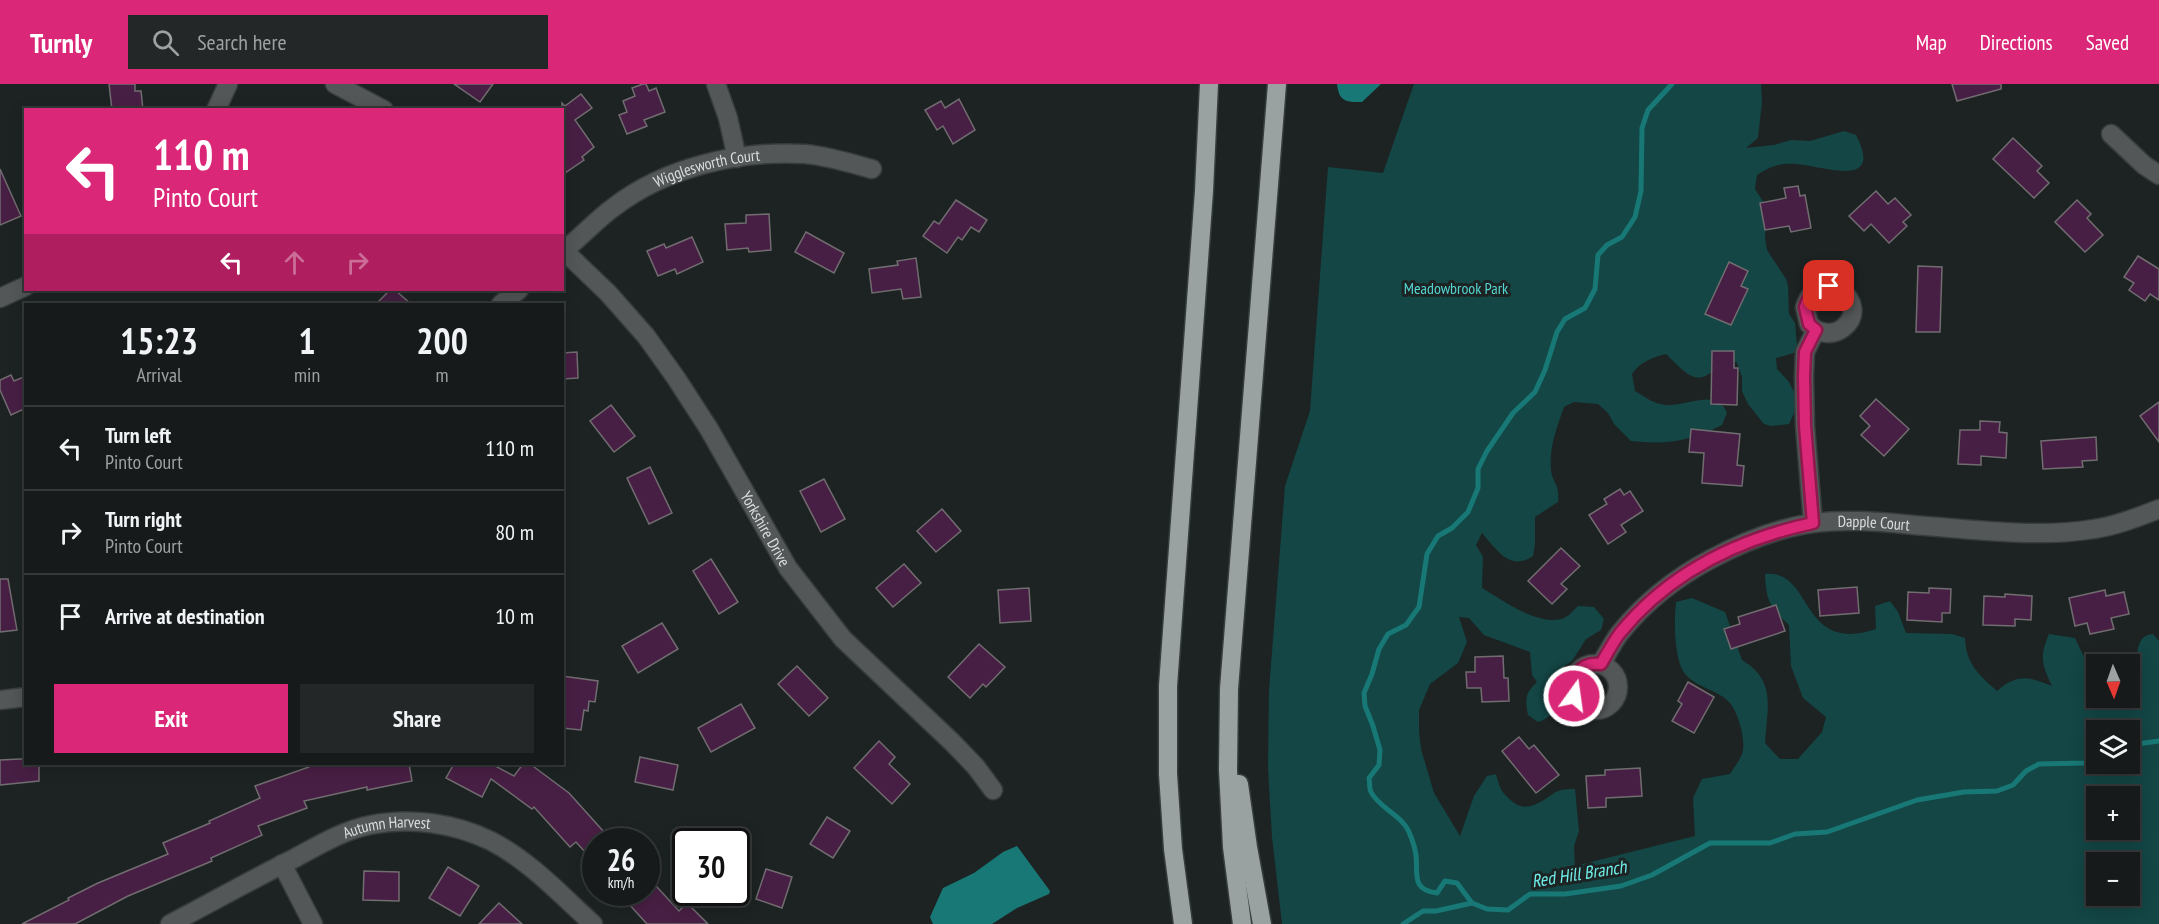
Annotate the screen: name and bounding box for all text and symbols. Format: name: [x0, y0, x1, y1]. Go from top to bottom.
search box: [128, 15, 548, 69]
text: Turnly: [30, 24, 92, 61]
icon: search: [149, 26, 182, 59]
text: Search here: [197, 28, 287, 56]
text: Map: [1916, 29, 1947, 56]
text: Directions: [1980, 29, 2053, 56]
text: Saved: [2086, 29, 2129, 56]
text: 110 m: [153, 127, 250, 182]
icon: left: [54, 132, 132, 210]
street label: Wigglesworth Court: [650, 145, 761, 191]
text: Pinto Court: [153, 180, 258, 214]
icon: left: [215, 246, 248, 279]
icon: ahead: [278, 246, 311, 279]
icon: right: [341, 246, 374, 279]
pin: [1803, 260, 1854, 311]
icon: arrive: [1812, 269, 1845, 302]
park label: Meadowbrook Park: [1404, 278, 1509, 298]
text: 15:23: [120, 317, 198, 364]
text: 1: [298, 317, 316, 364]
text: 200: [416, 317, 468, 364]
text: Arrival: [136, 362, 182, 388]
text: min: [294, 362, 320, 388]
text: m: [436, 362, 449, 388]
text: Turn left: [105, 421, 171, 449]
icon: left: [54, 432, 87, 465]
text: 110 m: [485, 434, 534, 462]
text: Pinto Court: [105, 449, 183, 475]
street label: Yorkshire Drive: [736, 488, 795, 570]
text: Turn right: [105, 505, 182, 533]
street label: Dapple Court: [1837, 511, 1912, 535]
icon: right: [54, 516, 87, 549]
text: 80 m: [495, 518, 534, 546]
text: Pinto Court: [105, 533, 183, 559]
icon: arrive: [54, 600, 87, 633]
text: Arrive at destination: [105, 602, 265, 630]
text: 10 m: [495, 602, 534, 630]
north arrow: [2086, 654, 2140, 708]
map controls: [2086, 654, 2140, 906]
position arrow: [1542, 664, 1606, 728]
button: Exit: [54, 684, 288, 753]
button: Share: [300, 684, 534, 753]
button: layers: [2086, 720, 2140, 774]
button: +: [2086, 786, 2140, 840]
street label: Autumn Harvest: [340, 812, 432, 843]
speed limit sign: 30: [672, 828, 750, 906]
text: 26: [607, 840, 635, 879]
button: −: [2086, 852, 2140, 906]
water label: Red Hill Branch: [1530, 855, 1629, 892]
text: km/h: [608, 873, 634, 892]

